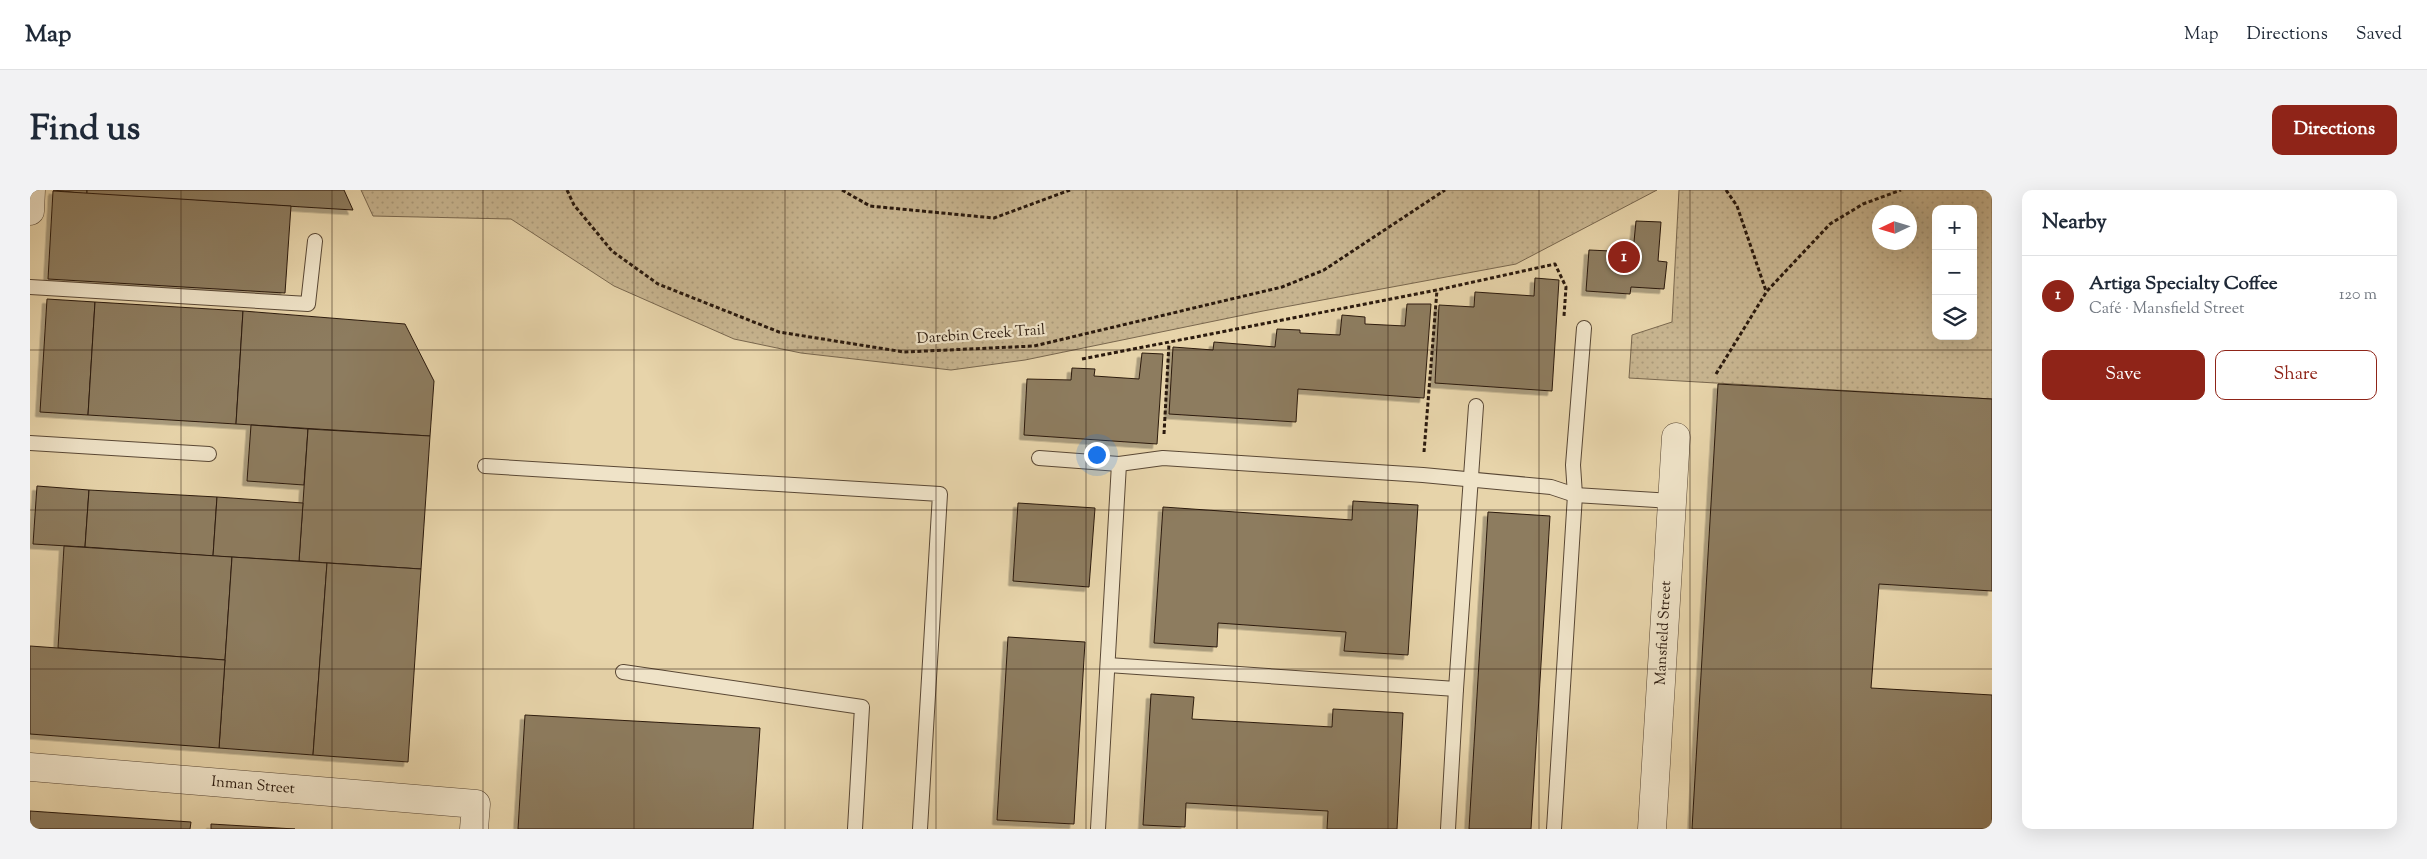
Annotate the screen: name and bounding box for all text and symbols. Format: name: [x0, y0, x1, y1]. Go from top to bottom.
text: Map: [25, 18, 71, 52]
text: Map: [2184, 22, 2219, 48]
text: Directions: [2247, 22, 2328, 48]
text: Saved: [2356, 22, 2402, 48]
text: Find us: [30, 105, 140, 156]
button: Directions: [2272, 105, 2397, 155]
north arrow: [1872, 205, 1917, 250]
map controls: [1932, 205, 1977, 340]
button: +: [1932, 205, 1977, 250]
text: Nearby: [2042, 208, 2107, 238]
pin: 1: [1608, 238, 1640, 276]
button: −: [1932, 250, 1977, 295]
text: Artiga Specialty Coffee: [2089, 271, 2278, 298]
text: 1: [2055, 284, 2061, 307]
text: 120 m: [2339, 284, 2377, 307]
button: layers: [1932, 295, 1977, 340]
text: Café · Mansfield Street: [2089, 298, 2245, 321]
street label: Darebin Creek Trail: [916, 320, 1046, 350]
button: Save: [2042, 350, 2205, 400]
button: Share: [2215, 350, 2377, 400]
your location: [1084, 442, 1110, 468]
street label: Mansfield Street: [1651, 580, 1677, 686]
street label: Inman Street: [210, 772, 296, 800]

